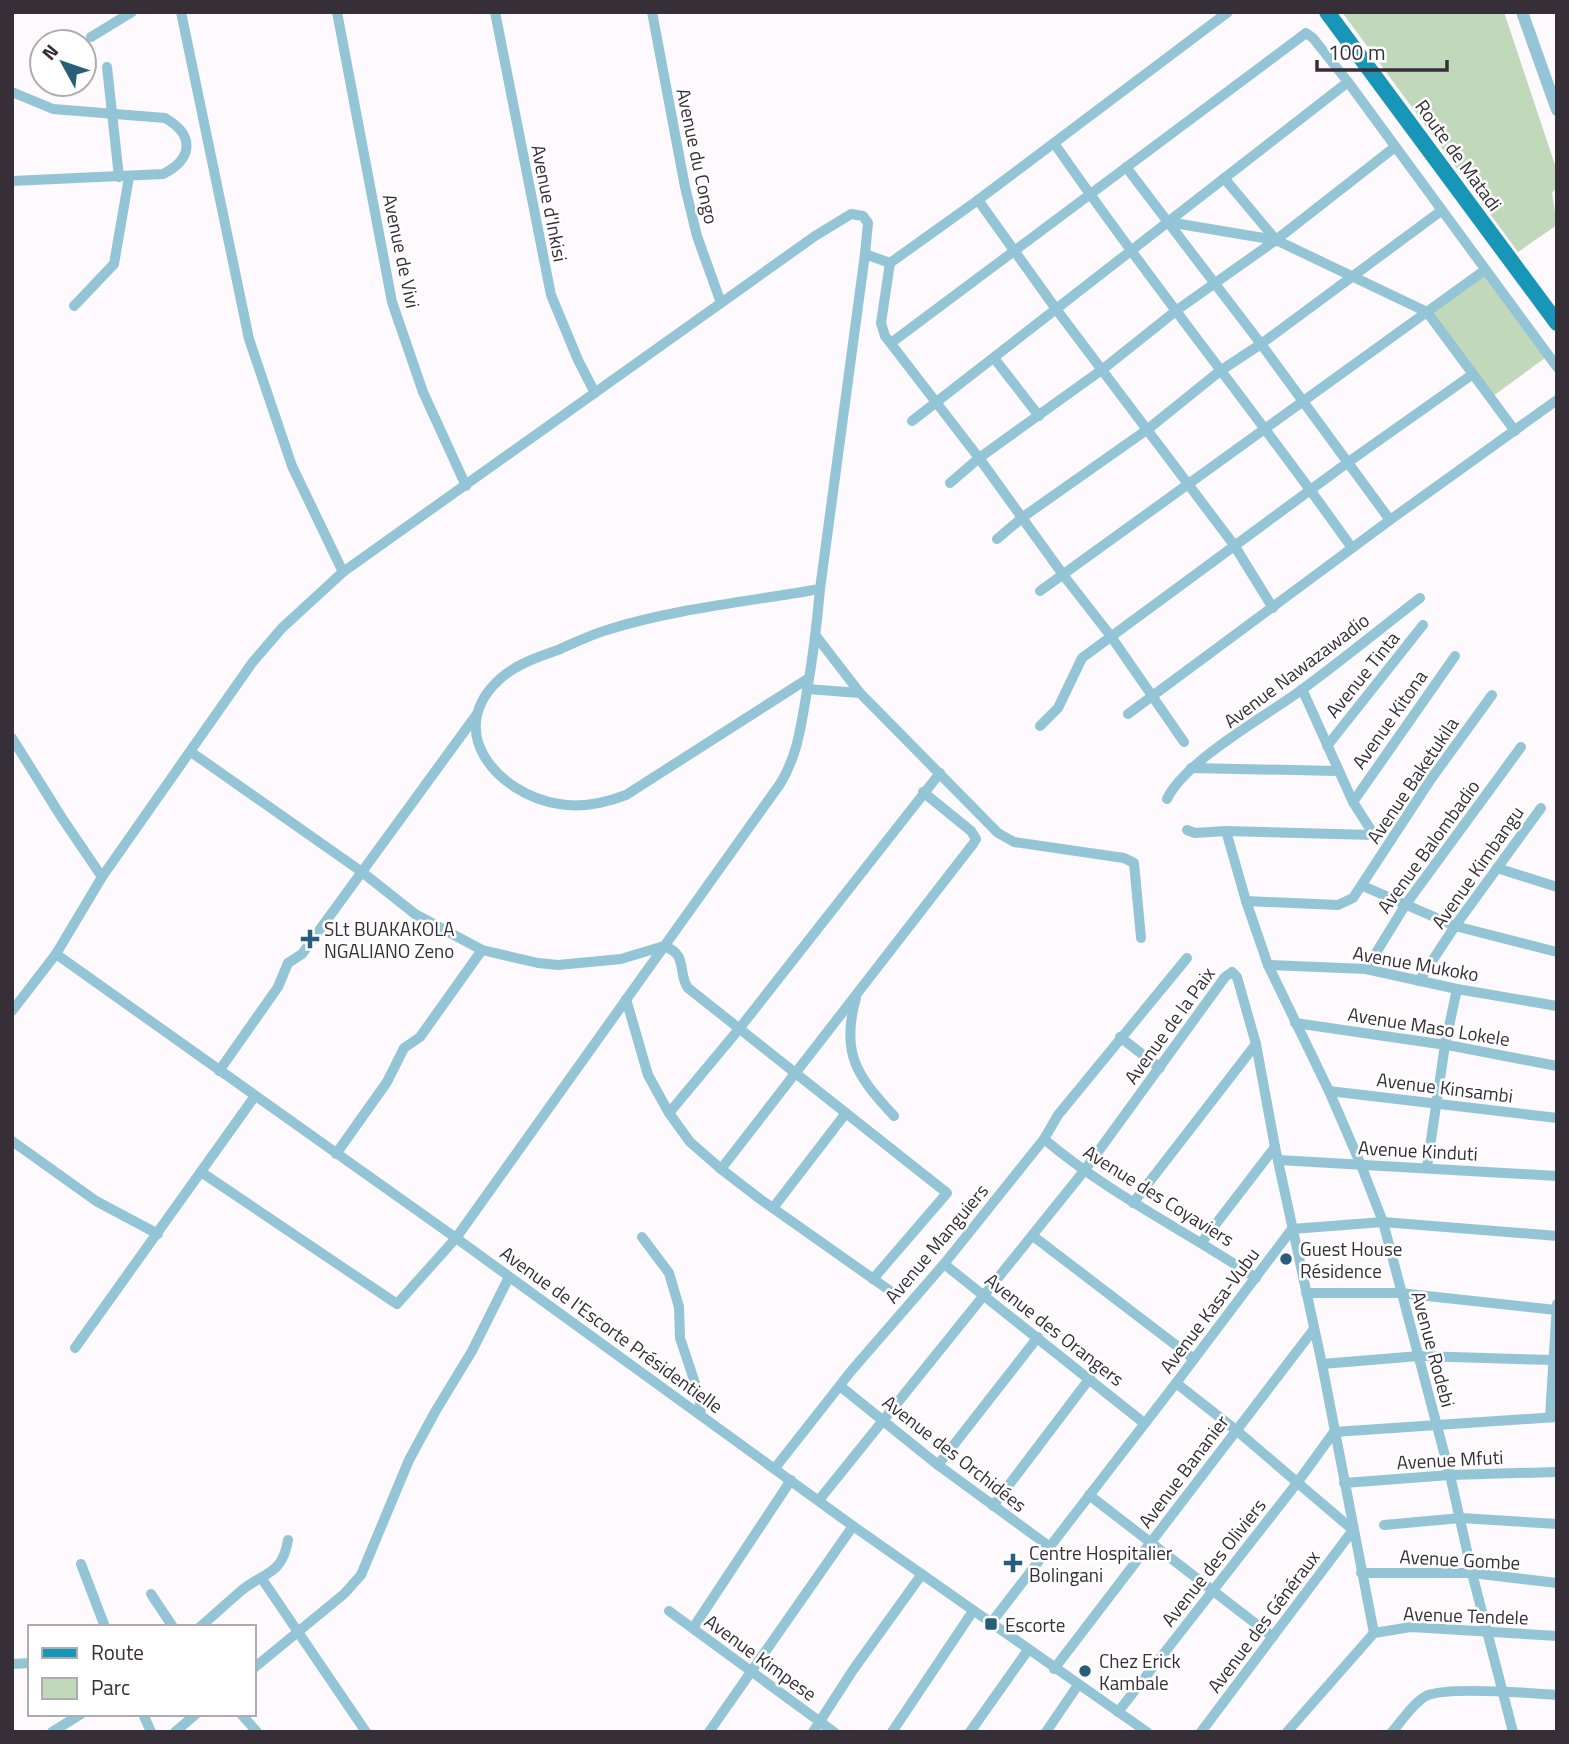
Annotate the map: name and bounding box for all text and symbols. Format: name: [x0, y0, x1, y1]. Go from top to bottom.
north arrow: [28, 28, 98, 98]
scale bar: [1317, 28, 1446, 72]
text: 100 m: [1328, 36, 1385, 68]
text: N: [34, 37, 65, 66]
street label: Avenue du Congo: [669, 85, 727, 227]
street label: Route de Matadi: [1409, 93, 1509, 217]
street label: Avenue d'Inkisi: [524, 142, 576, 264]
street label: Avenue de Vivi: [376, 191, 428, 311]
street label: Avenue Nawazawadio: [1217, 605, 1375, 735]
street label: Avenue Tinta: [1318, 624, 1406, 724]
street label: Avenue Kitona: [1344, 663, 1434, 774]
street label: Avenue Baketukila: [1359, 710, 1465, 849]
street label: Avenue Balombadio: [1370, 773, 1486, 919]
street label: Avenue Kimbangu: [1424, 800, 1530, 934]
place label: SLt BUAKAKOLA NGALIANO Zeno: [324, 914, 455, 965]
marker: SLt BUAKAKOLA NGALIANO Zeno: [302, 931, 318, 947]
street label: Avenue Mukoko: [1351, 938, 1481, 988]
street label: Avenue de la Paix: [1116, 960, 1222, 1090]
street label: Avenue Maso Lokele: [1346, 999, 1512, 1053]
street label: Avenue Kinsambi: [1375, 1064, 1515, 1110]
street label: Avenue Kinduti: [1357, 1132, 1479, 1168]
street label: Avenue des Coyaviers: [1078, 1137, 1240, 1253]
street label: Avenue Manguiers: [877, 1177, 995, 1309]
place label: Guest House Résidence: [1300, 1234, 1402, 1285]
street label: Avenue de l'Escorte Présidentielle: [495, 1238, 729, 1420]
street label: Avenue Kasa-Vubu: [1152, 1241, 1266, 1379]
marker: Guest House Résidence: [1278, 1251, 1294, 1267]
street label: Avenue des Orangers: [979, 1265, 1131, 1393]
street label: Avenue Rodebi: [1405, 1288, 1463, 1410]
street label: Avenue des Orchidées: [877, 1387, 1033, 1519]
street label: Avenue Bananier: [1131, 1408, 1235, 1534]
street label: Avenue Mfuti: [1396, 1442, 1504, 1476]
street label: Avenue des Oliviers: [1154, 1492, 1272, 1632]
place label: Centre Hospitalier Bolingani: [1029, 1538, 1173, 1589]
street label: Avenue Gombe: [1399, 1541, 1521, 1577]
street label: Avenue des Généraux: [1200, 1543, 1327, 1698]
marker: Centre Hospitalier Bolingani: [1003, 1553, 1023, 1573]
street label: Avenue Tendele: [1403, 1598, 1529, 1632]
street label: Avenue Kimpese: [699, 1606, 823, 1708]
place label: Escorte: [1005, 1610, 1065, 1639]
marker: Escorte: [983, 1616, 999, 1632]
legend: [28, 1625, 256, 1716]
text: Route: [91, 1636, 144, 1668]
place label: Chez Erick Kambale: [1099, 1646, 1181, 1697]
marker: Chez Erick Kambale: [1077, 1663, 1093, 1679]
text: Parc: [91, 1671, 130, 1703]

